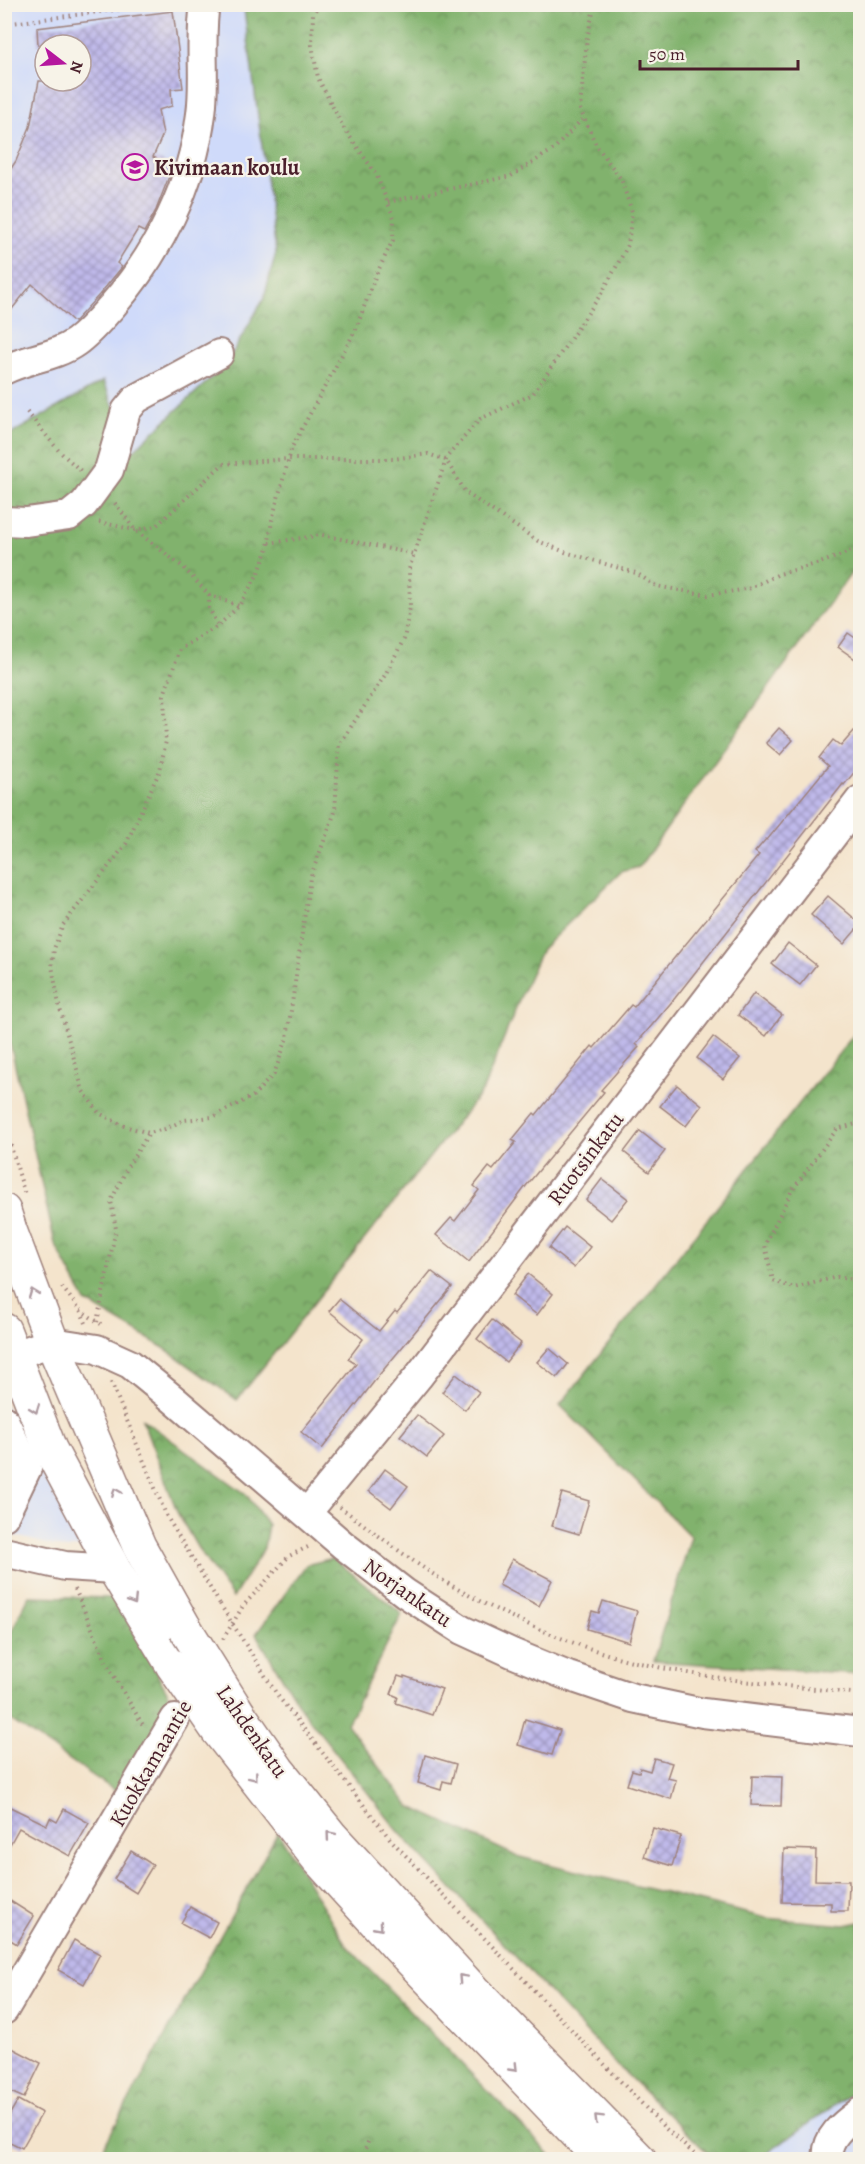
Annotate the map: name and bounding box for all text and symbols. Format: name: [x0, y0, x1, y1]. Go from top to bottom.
north arrow: [33, 33, 93, 93]
scale bar: [640, 33, 798, 71]
text: 50 m: [649, 42, 685, 66]
text: N: [64, 58, 89, 76]
school or university icon: Kivimaan koulu: [120, 152, 150, 182]
place label: Kivimaan koulu: [154, 153, 300, 183]
street label: Ruotsinkatu: [541, 1106, 631, 1212]
one-way arrow: [28, 1288, 41, 1299]
one-way arrow: [27, 1403, 40, 1414]
one-way arrow: [111, 1488, 123, 1499]
street label: Norjankatu: [357, 1551, 458, 1635]
one-way arrow: [126, 1595, 138, 1605]
street label: Lahdenkatu: [209, 1679, 295, 1784]
street label: Kuokkamaantie: [102, 1694, 199, 1833]
one-way arrow: [247, 1770, 258, 1781]
one-way arrow: [327, 1831, 338, 1842]
one-way arrow: [372, 1920, 383, 1930]
one-way arrow: [458, 1975, 469, 1985]
one-way arrow: [507, 2061, 518, 2071]
one-way arrow: [595, 2115, 606, 2126]

